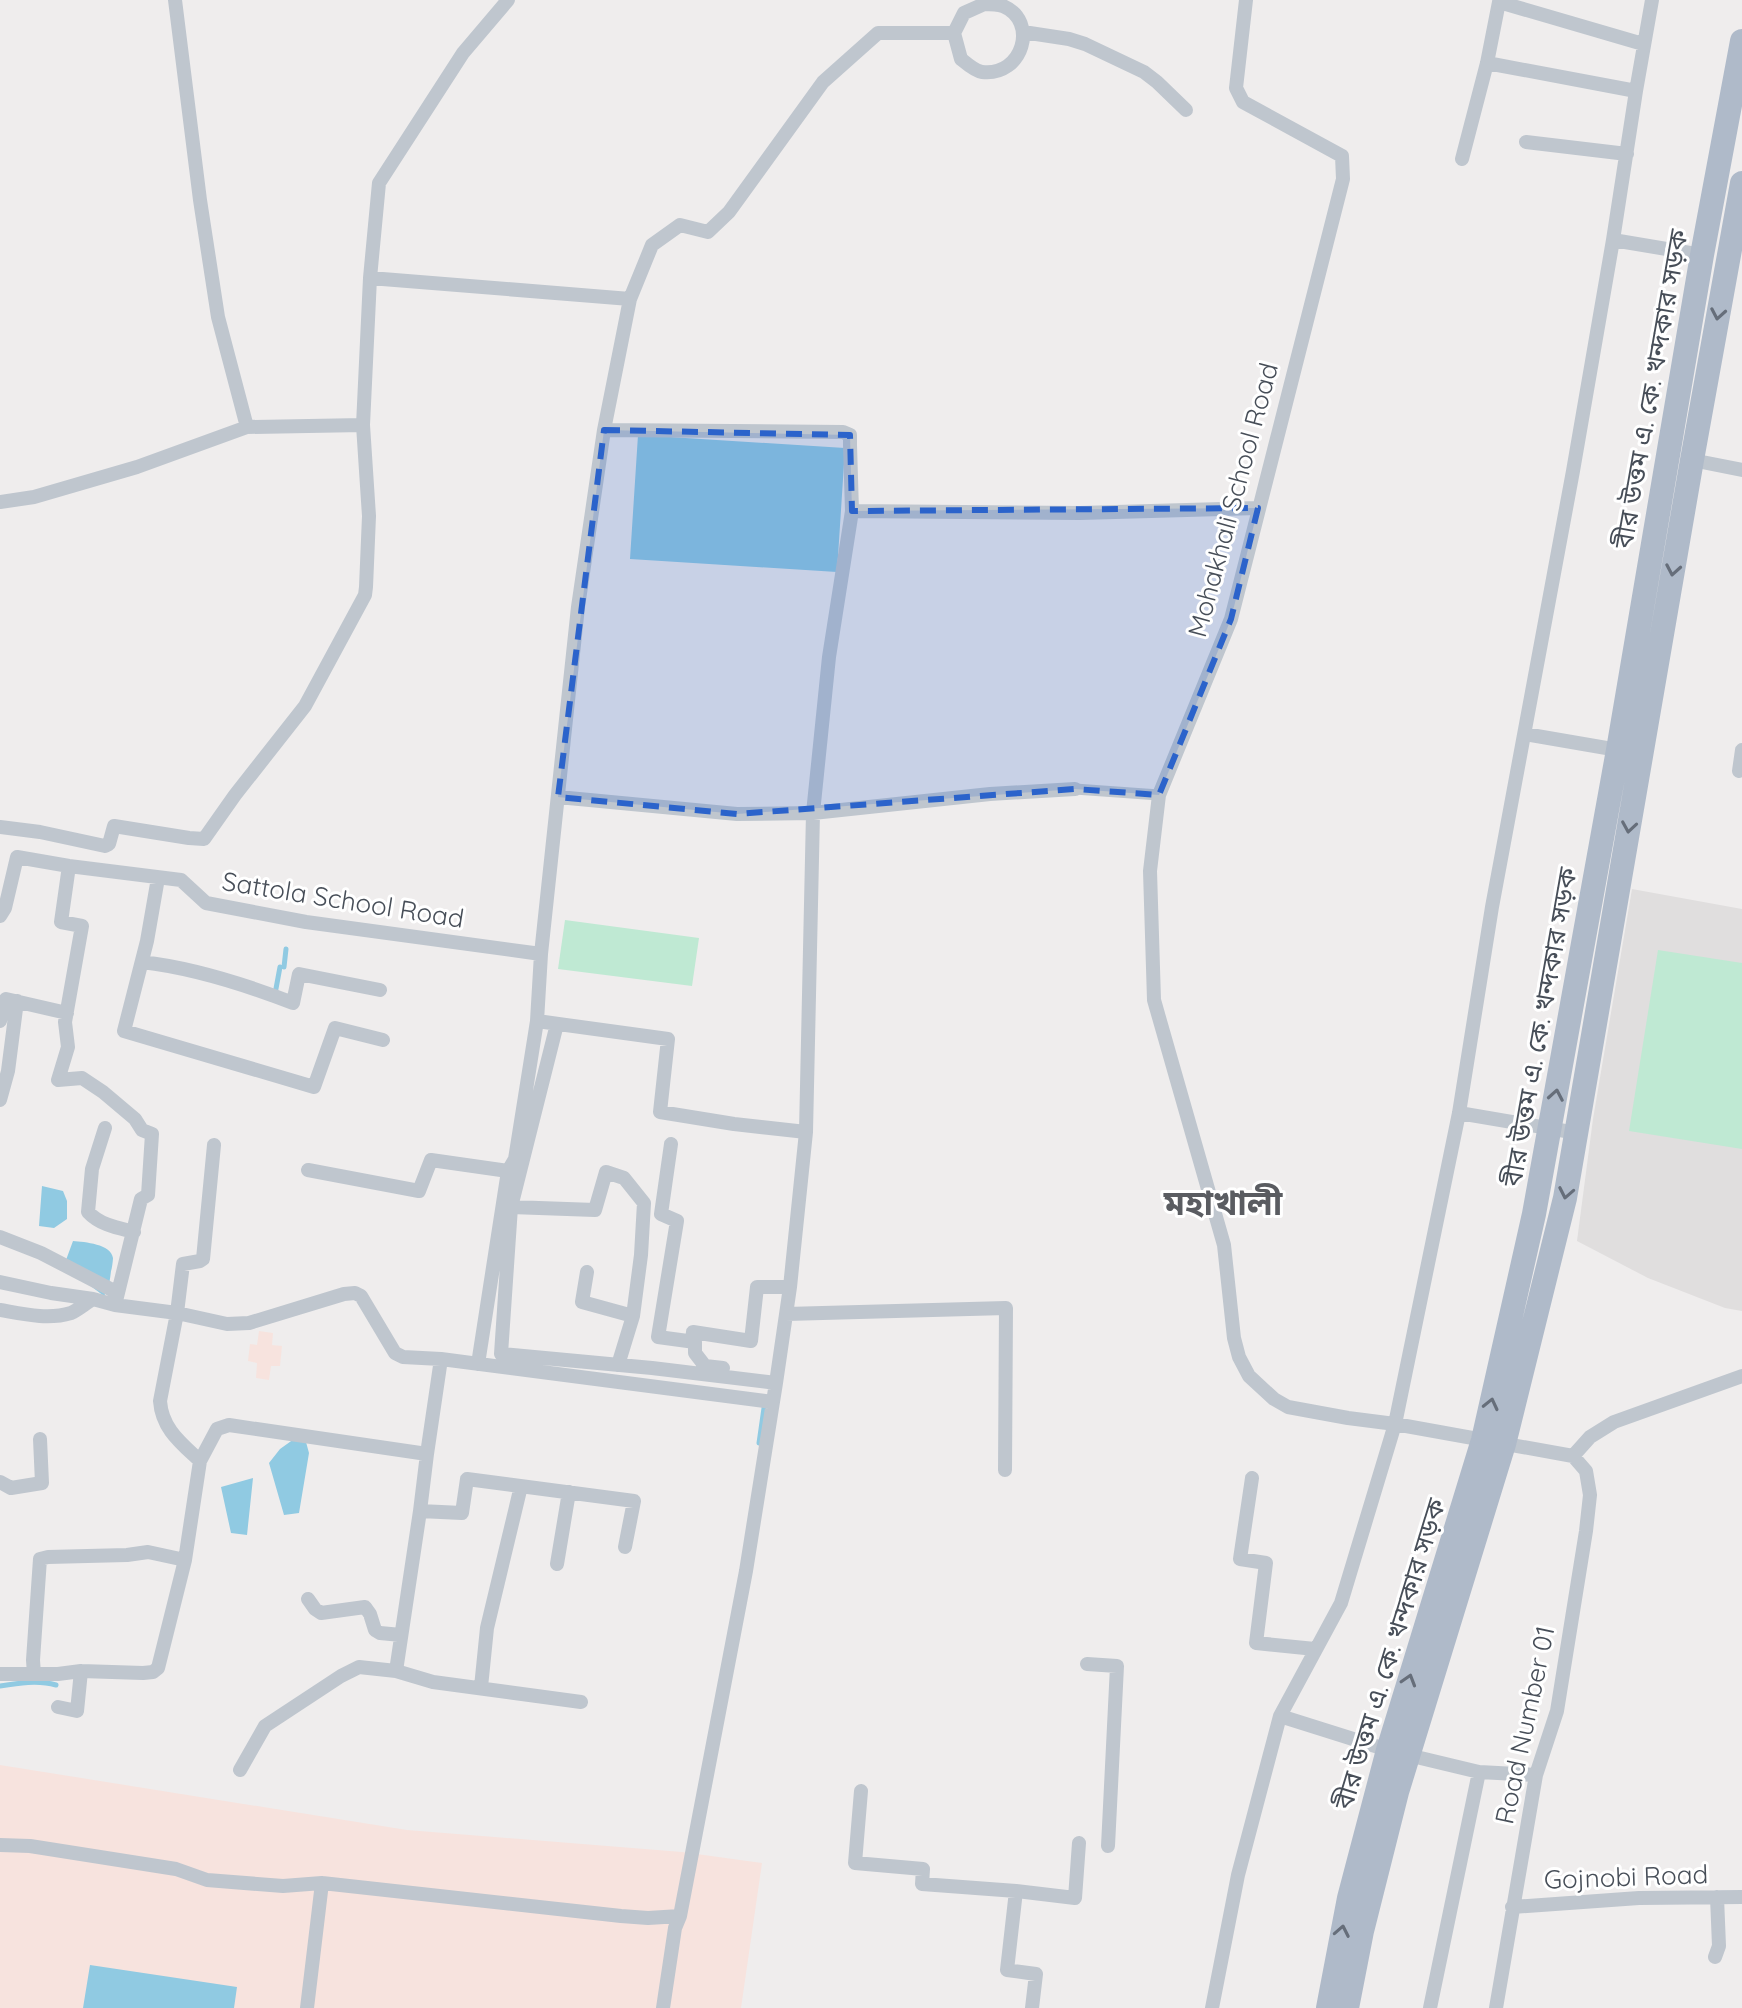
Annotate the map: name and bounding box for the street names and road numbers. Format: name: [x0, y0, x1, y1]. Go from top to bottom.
street label: বীর উত্তম এ. কে. খন্দকার সড়ক: [1606, 226, 1695, 552]
street label: Mohakhali School Road: [1180, 359, 1285, 641]
street label: Sattola School Road: [220, 864, 466, 935]
street label: বীর উত্তম এ. কে. খন্দকার সড়ক: [1495, 864, 1584, 1190]
street label: বীর উত্তম এ. কে. খন্দকার সড়ক: [1326, 1493, 1453, 1814]
street label: Road Number 01: [1487, 1623, 1562, 1827]
street label: Gojnobi Road: [1543, 1857, 1709, 1896]

